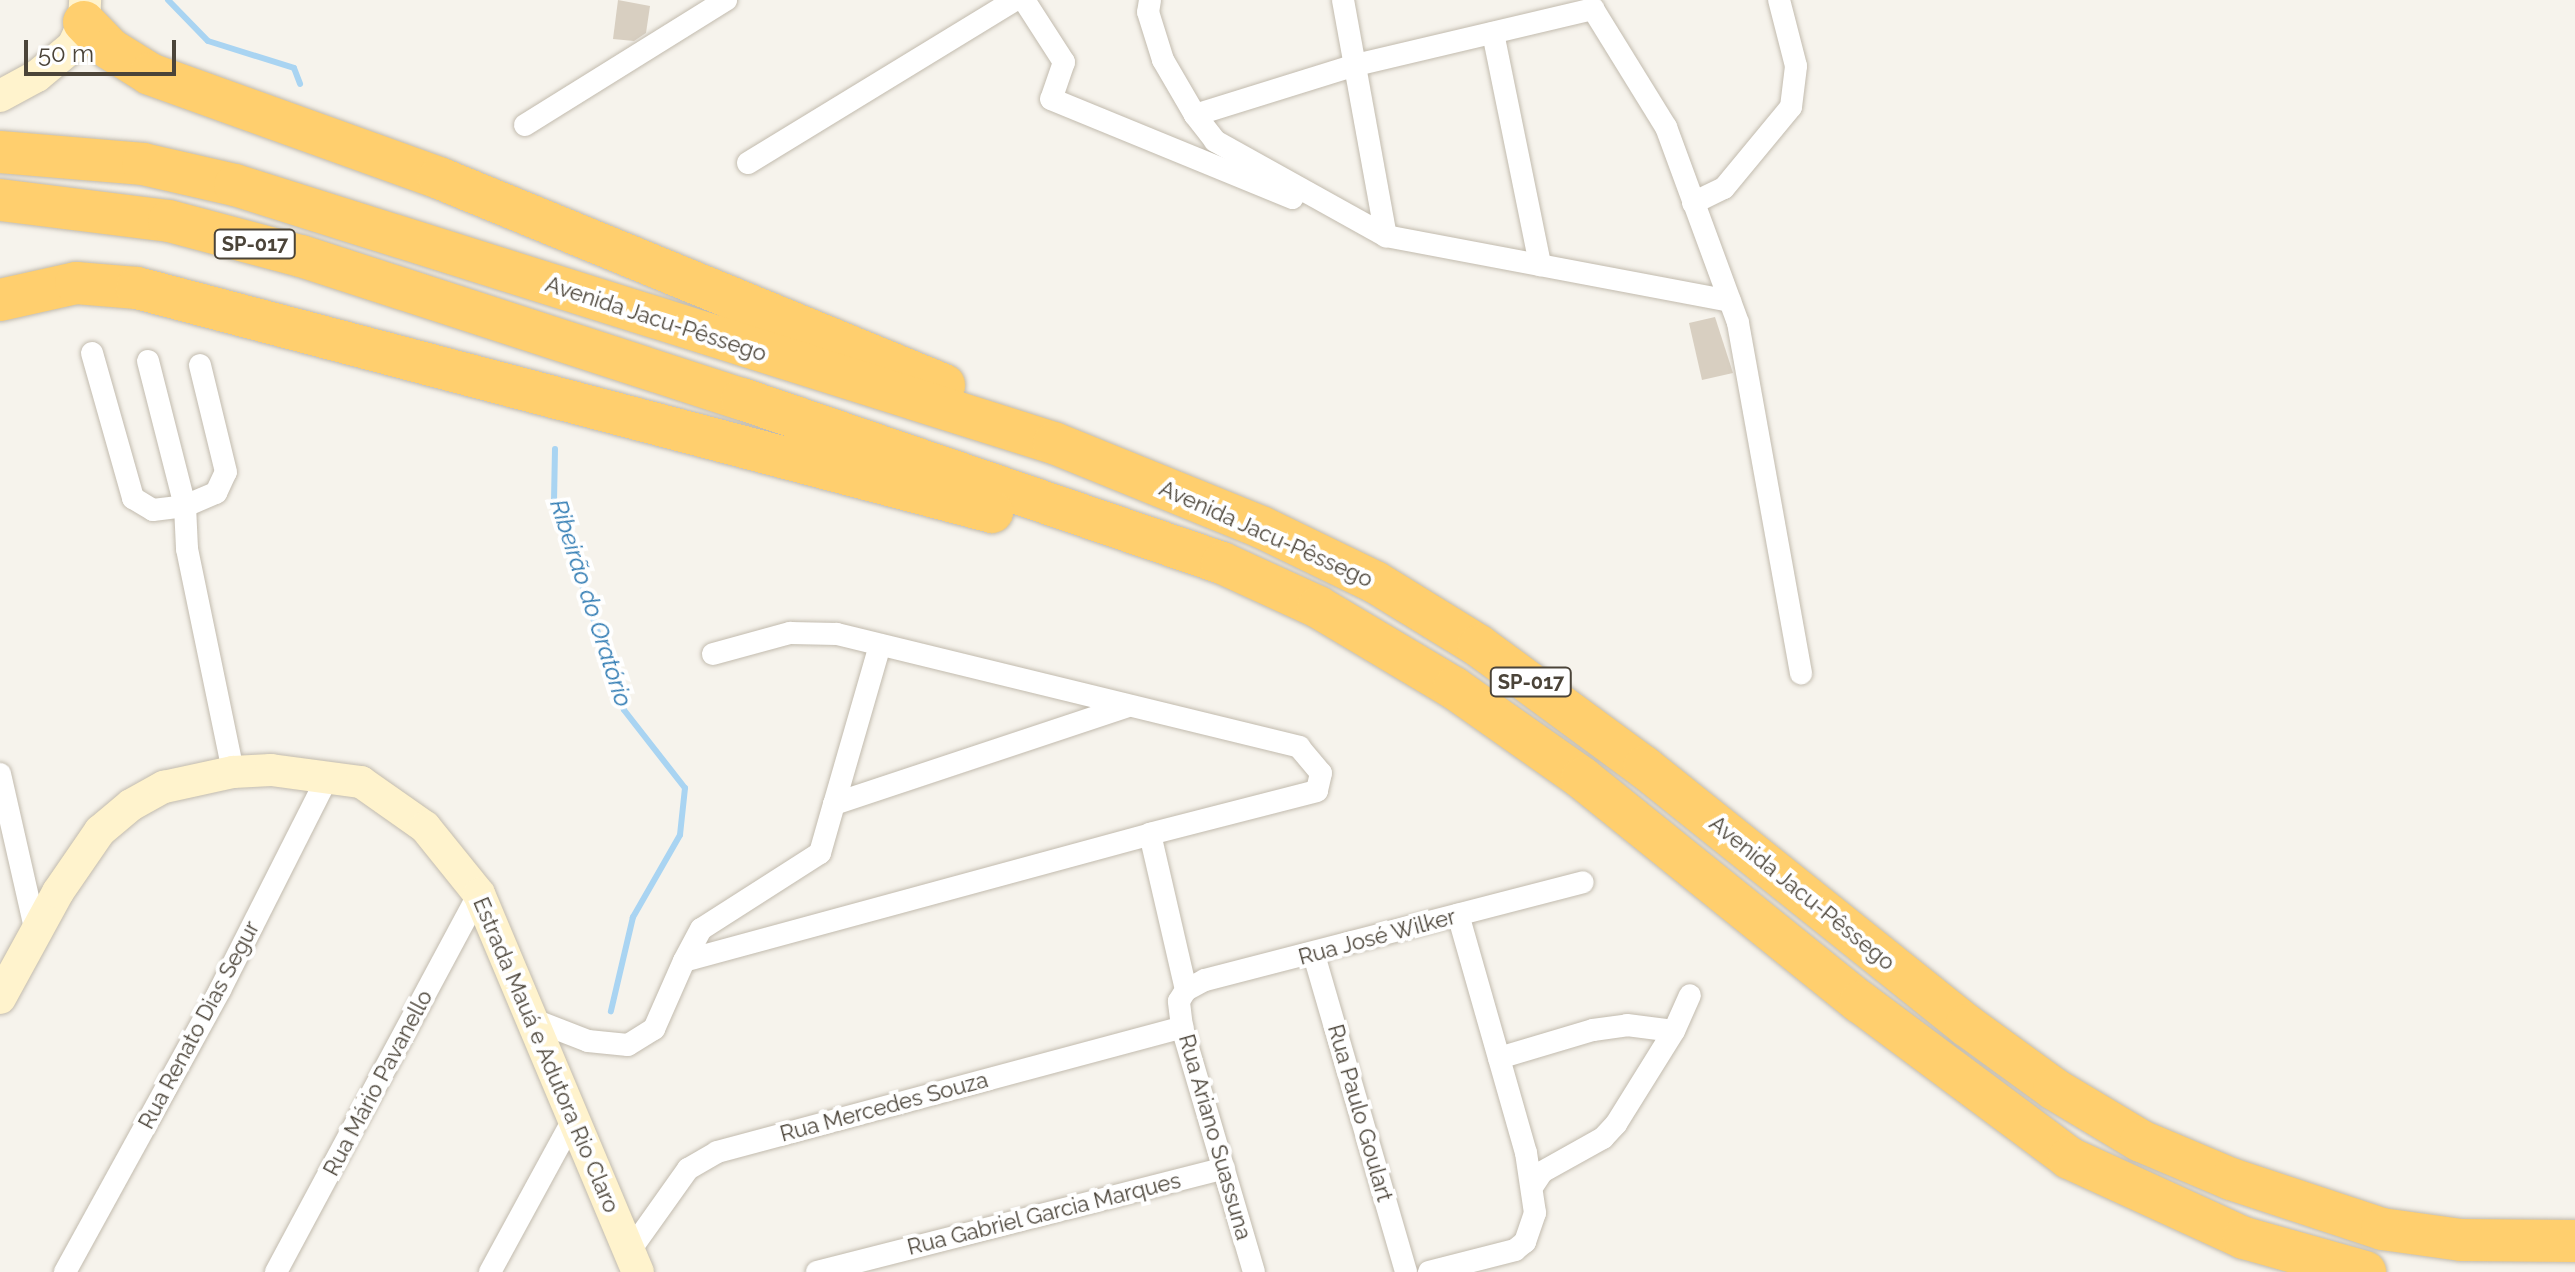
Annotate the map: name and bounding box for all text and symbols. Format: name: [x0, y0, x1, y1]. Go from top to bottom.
scale bar: [28, 24, 180, 74]
text: 50 m: [38, 39, 94, 68]
road number: SP-017: [213, 228, 297, 260]
street label: Avenida Jacu-Pêssego: [542, 271, 770, 367]
street label: Avenida Jacu-Pêssego: [1155, 475, 1377, 593]
water label: Ribeirão do Oratório: [544, 496, 638, 710]
road number: SP-017: [1489, 666, 1573, 698]
street label: Avenida Jacu-Pêssego: [1704, 810, 1900, 976]
street label: Estrada Mauá e Adutora Rio Claro: [467, 893, 625, 1217]
street label: Rua José Wilker: [1295, 903, 1459, 971]
street label: Rua Renato Dias Segur: [133, 916, 265, 1134]
street label: Rua Mário Pavanello: [318, 986, 438, 1180]
street label: Rua Paulo Goulart: [1322, 1021, 1398, 1205]
street label: Rua Ariano Suassuna: [1173, 1031, 1257, 1243]
street label: Rua Mercedes Souza: [777, 1067, 991, 1147]
street label: Rua Gabriel Garcia Marques: [904, 1167, 1184, 1261]

